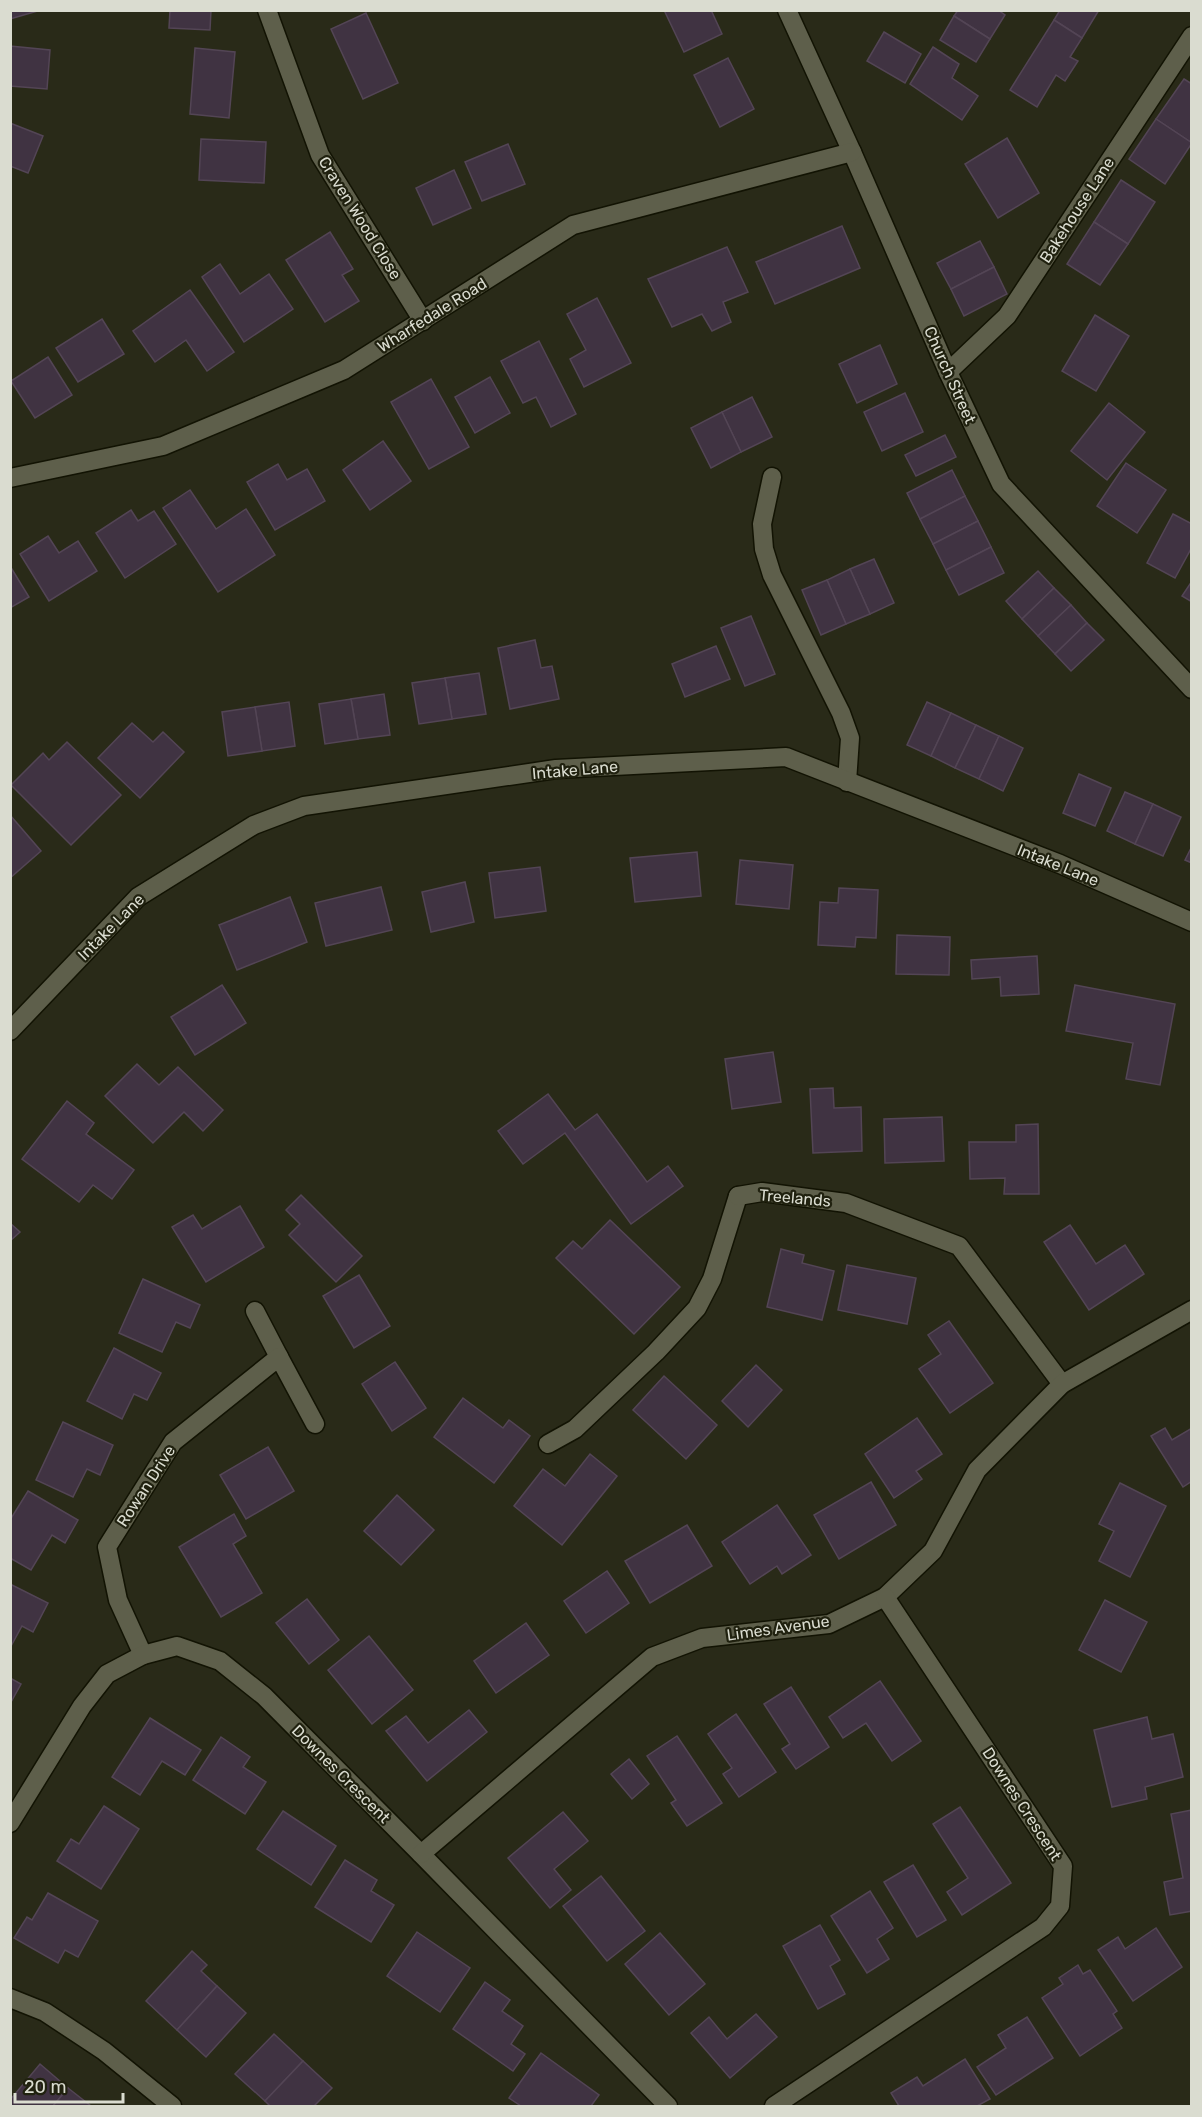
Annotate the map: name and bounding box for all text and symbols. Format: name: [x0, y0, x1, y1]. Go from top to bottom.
street label: Craven Wood Close: [315, 153, 406, 283]
street label: Bakehouse Lane: [1036, 153, 1118, 267]
street label: Wharfedale Road: [374, 274, 490, 356]
street label: Church Street: [920, 323, 980, 427]
street label: Intake Lane: [531, 757, 619, 783]
street label: Intake Lane: [1014, 840, 1102, 890]
street label: Intake Lane: [74, 890, 148, 964]
street label: Treelands: [758, 1185, 832, 1211]
street label: Rowan Drive: [113, 1442, 179, 1530]
street label: Limes Avenue: [725, 1611, 831, 1645]
street label: Downes Crescent: [288, 1721, 394, 1827]
street label: Downes Crescent: [978, 1744, 1066, 1864]
scale bar: [15, 2066, 123, 2104]
text: 20 m: [24, 2076, 66, 2098]

